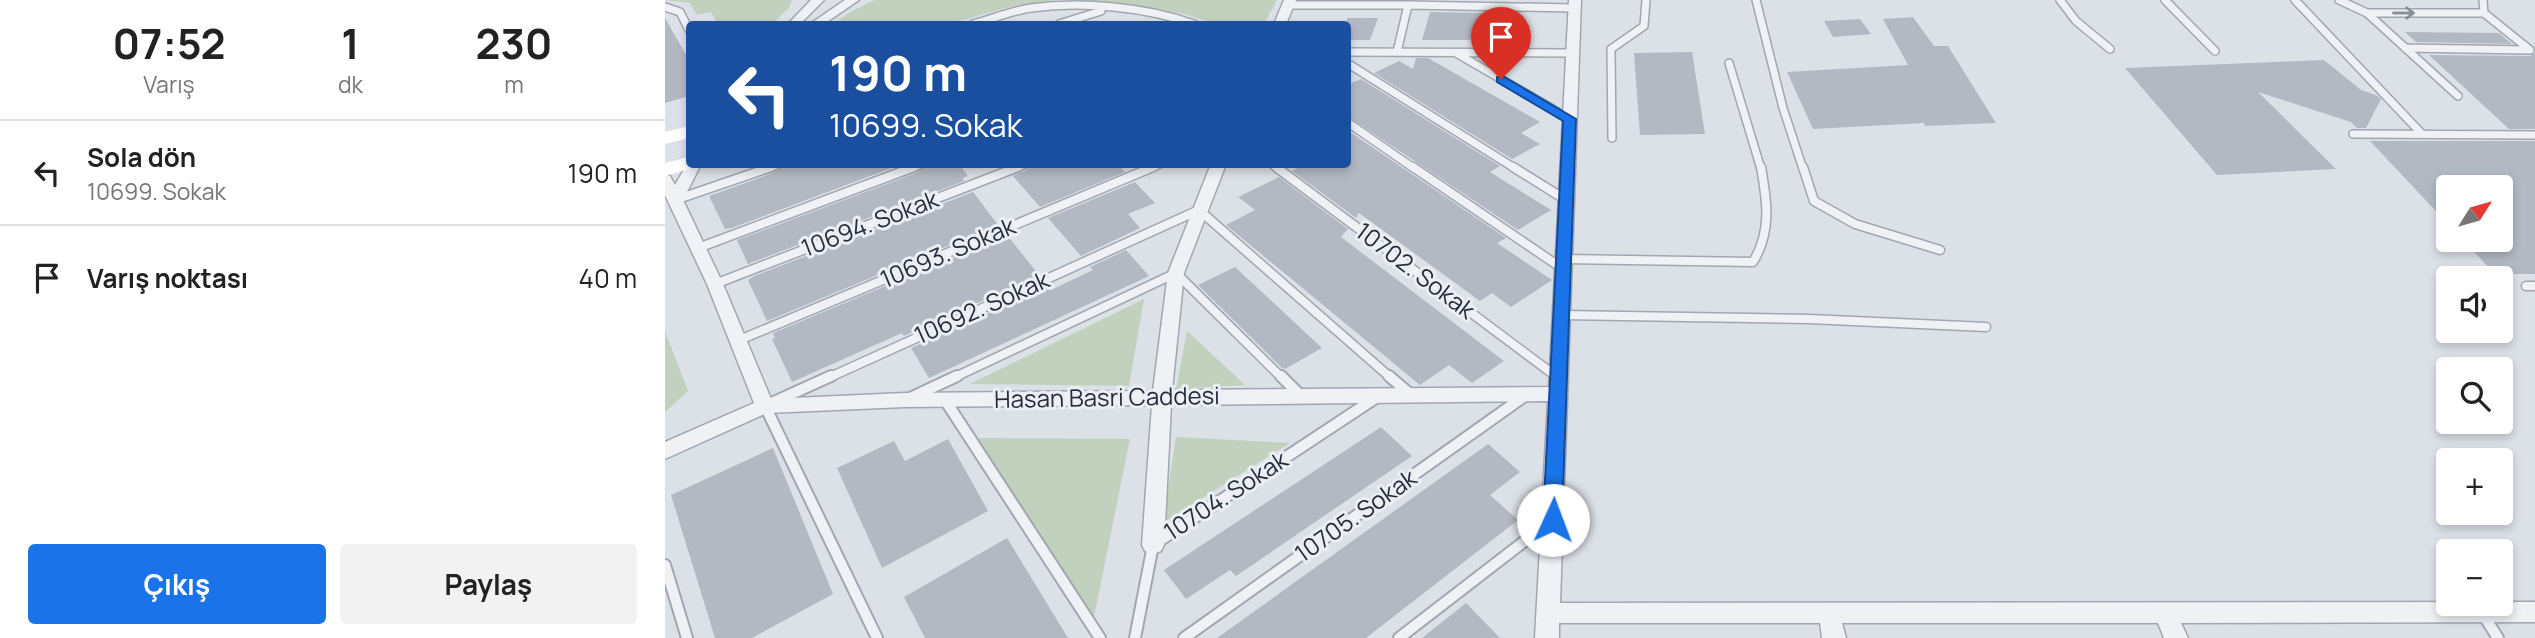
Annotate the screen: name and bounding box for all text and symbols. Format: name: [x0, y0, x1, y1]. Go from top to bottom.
one-way arrow: [2392, 6, 2415, 20]
pin: [1471, 7, 1531, 79]
text: 07:52: [112, 14, 225, 72]
text: 1: [341, 14, 360, 72]
text: 230: [475, 14, 553, 72]
icon: arrive: [1482, 18, 1520, 56]
text: 190 m: [829, 39, 967, 106]
icon: left: [714, 49, 805, 140]
text: Varış: [143, 68, 195, 100]
text: dk: [338, 68, 363, 100]
text: m: [504, 68, 524, 100]
text: 10699. Sokak: [829, 103, 1022, 147]
text: Sola dön: [87, 139, 196, 175]
icon: left: [28, 154, 66, 192]
text: 190 m: [568, 155, 637, 191]
text: 10699. Sokak: [87, 175, 226, 207]
north arrow: [2436, 175, 2513, 252]
map controls: [2436, 175, 2513, 616]
street label: 10694. Sokak: [796, 181, 944, 264]
street label: 10693. Sokak: [875, 208, 1021, 295]
street label: 10702. Sokak: [1350, 214, 1483, 326]
icon: arrive: [28, 259, 66, 297]
text: Varış noktası: [87, 260, 248, 296]
text: 40 m: [579, 260, 637, 296]
street label: 10692. Sokak: [909, 262, 1055, 351]
button: sound: [2436, 266, 2513, 343]
button: search: [2436, 357, 2513, 434]
street label: Hasan Basri Caddesi: [994, 378, 1220, 415]
street label: 10704. Sokak: [1157, 442, 1294, 547]
button: +: [2436, 448, 2513, 525]
street label: 10705. Sokak: [1288, 460, 1423, 569]
position arrow: [1516, 483, 1590, 557]
button: −: [2436, 539, 2513, 616]
button: Çıkış: [28, 544, 326, 624]
button: Paylaş: [340, 544, 637, 624]

